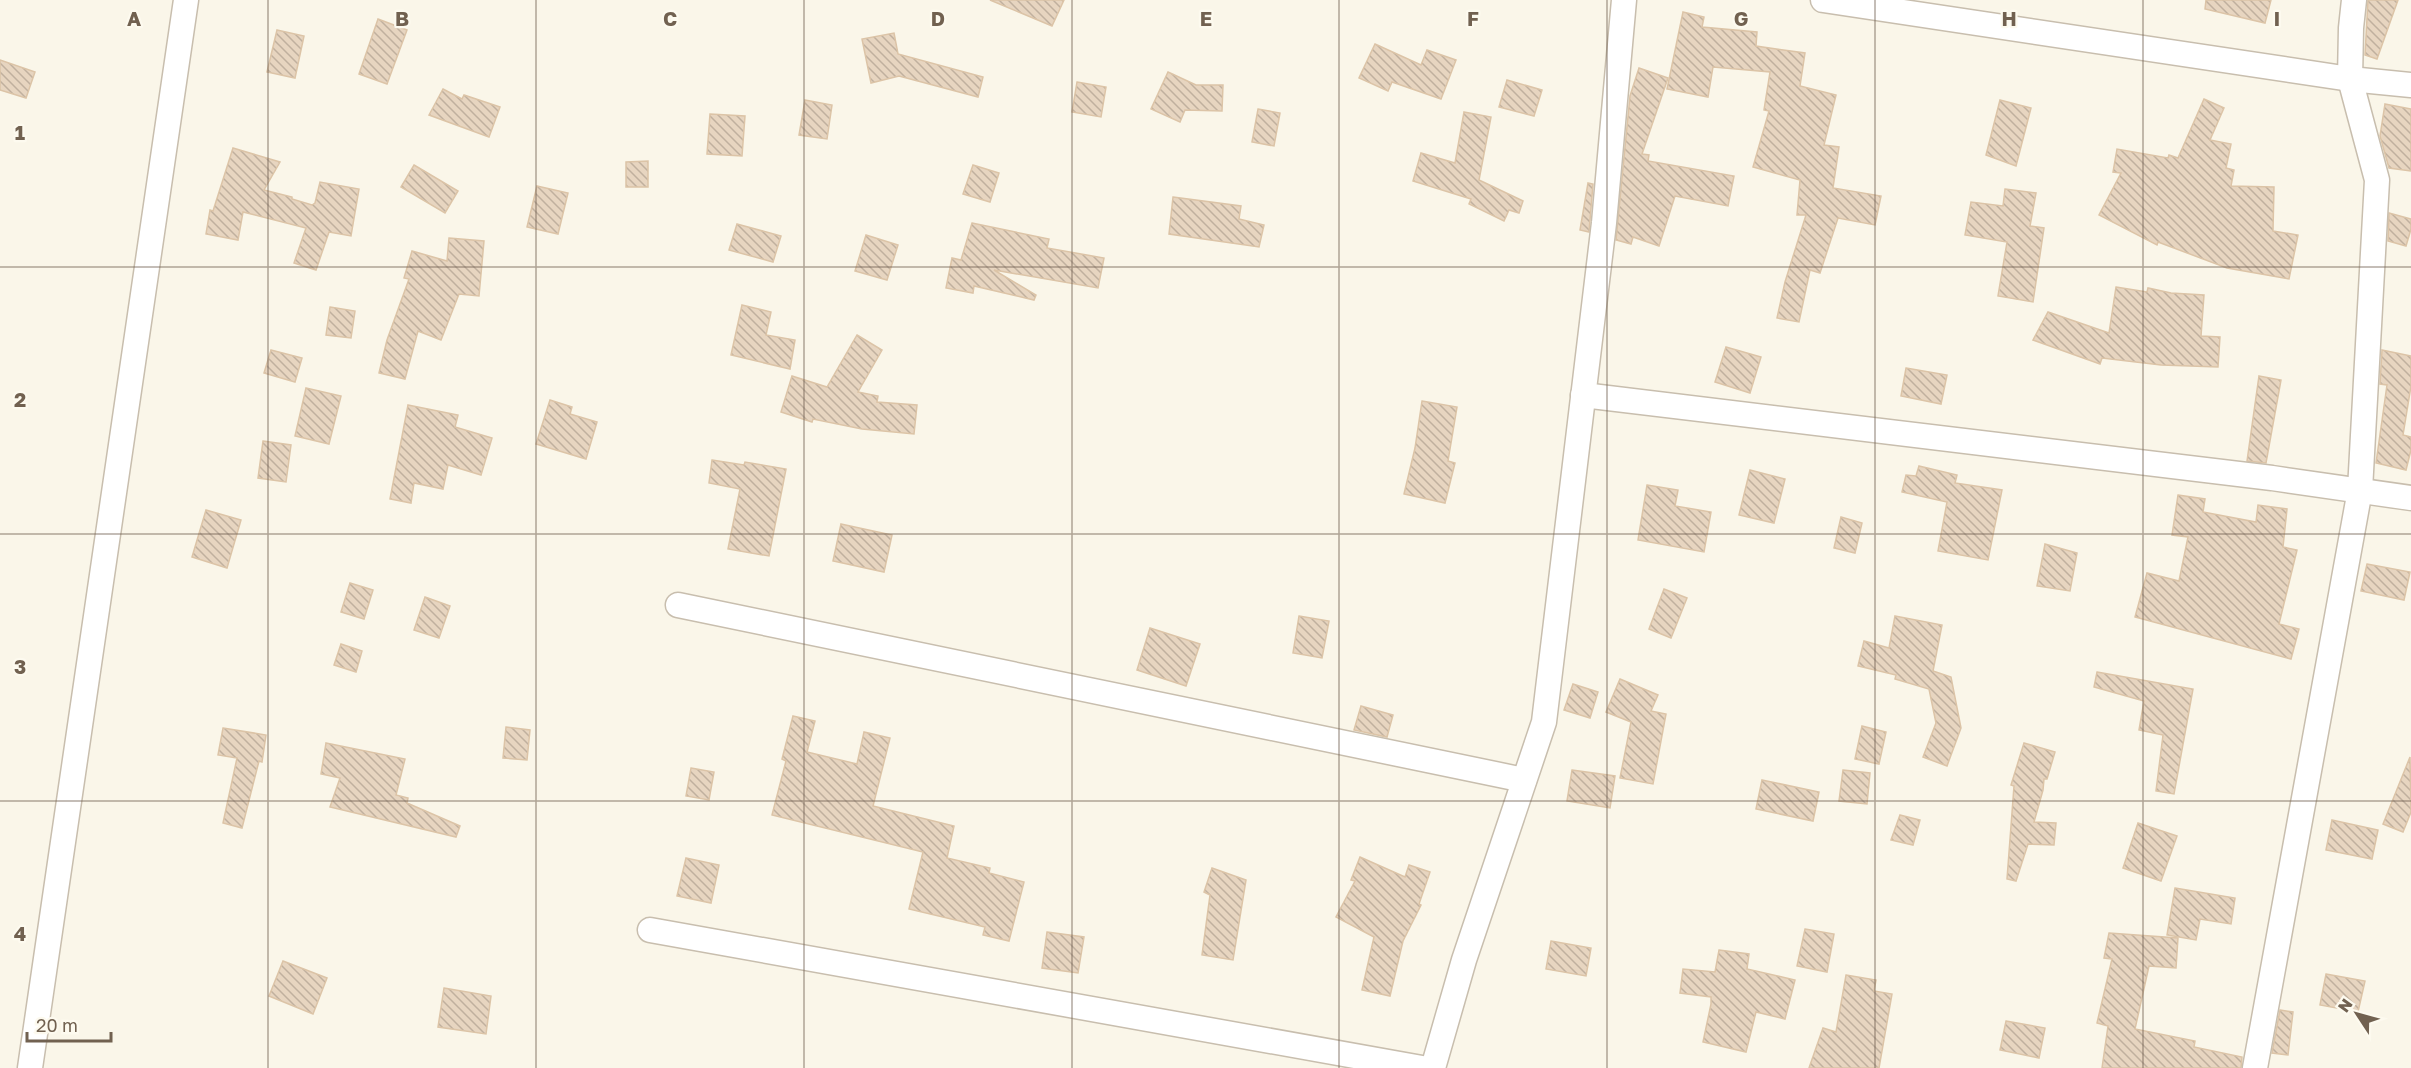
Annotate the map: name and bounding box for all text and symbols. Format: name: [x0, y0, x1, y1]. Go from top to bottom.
text: A: [127, 6, 141, 30]
text: B: [395, 6, 409, 30]
text: C: [663, 6, 677, 30]
text: D: [931, 6, 945, 30]
text: E: [1200, 6, 1212, 30]
text: F: [1467, 6, 1479, 30]
text: G: [1734, 6, 1748, 30]
text: H: [2001, 6, 2017, 30]
text: I: [2274, 6, 2280, 30]
text: 1: [15, 120, 25, 144]
text: 2: [14, 387, 26, 411]
text: 3: [14, 654, 26, 678]
text: 4: [14, 921, 26, 945]
north arrow: [2327, 984, 2387, 1044]
text: N: [2333, 994, 2357, 1016]
scale bar: [27, 1005, 111, 1043]
text: 20 m: [36, 1014, 78, 1036]

